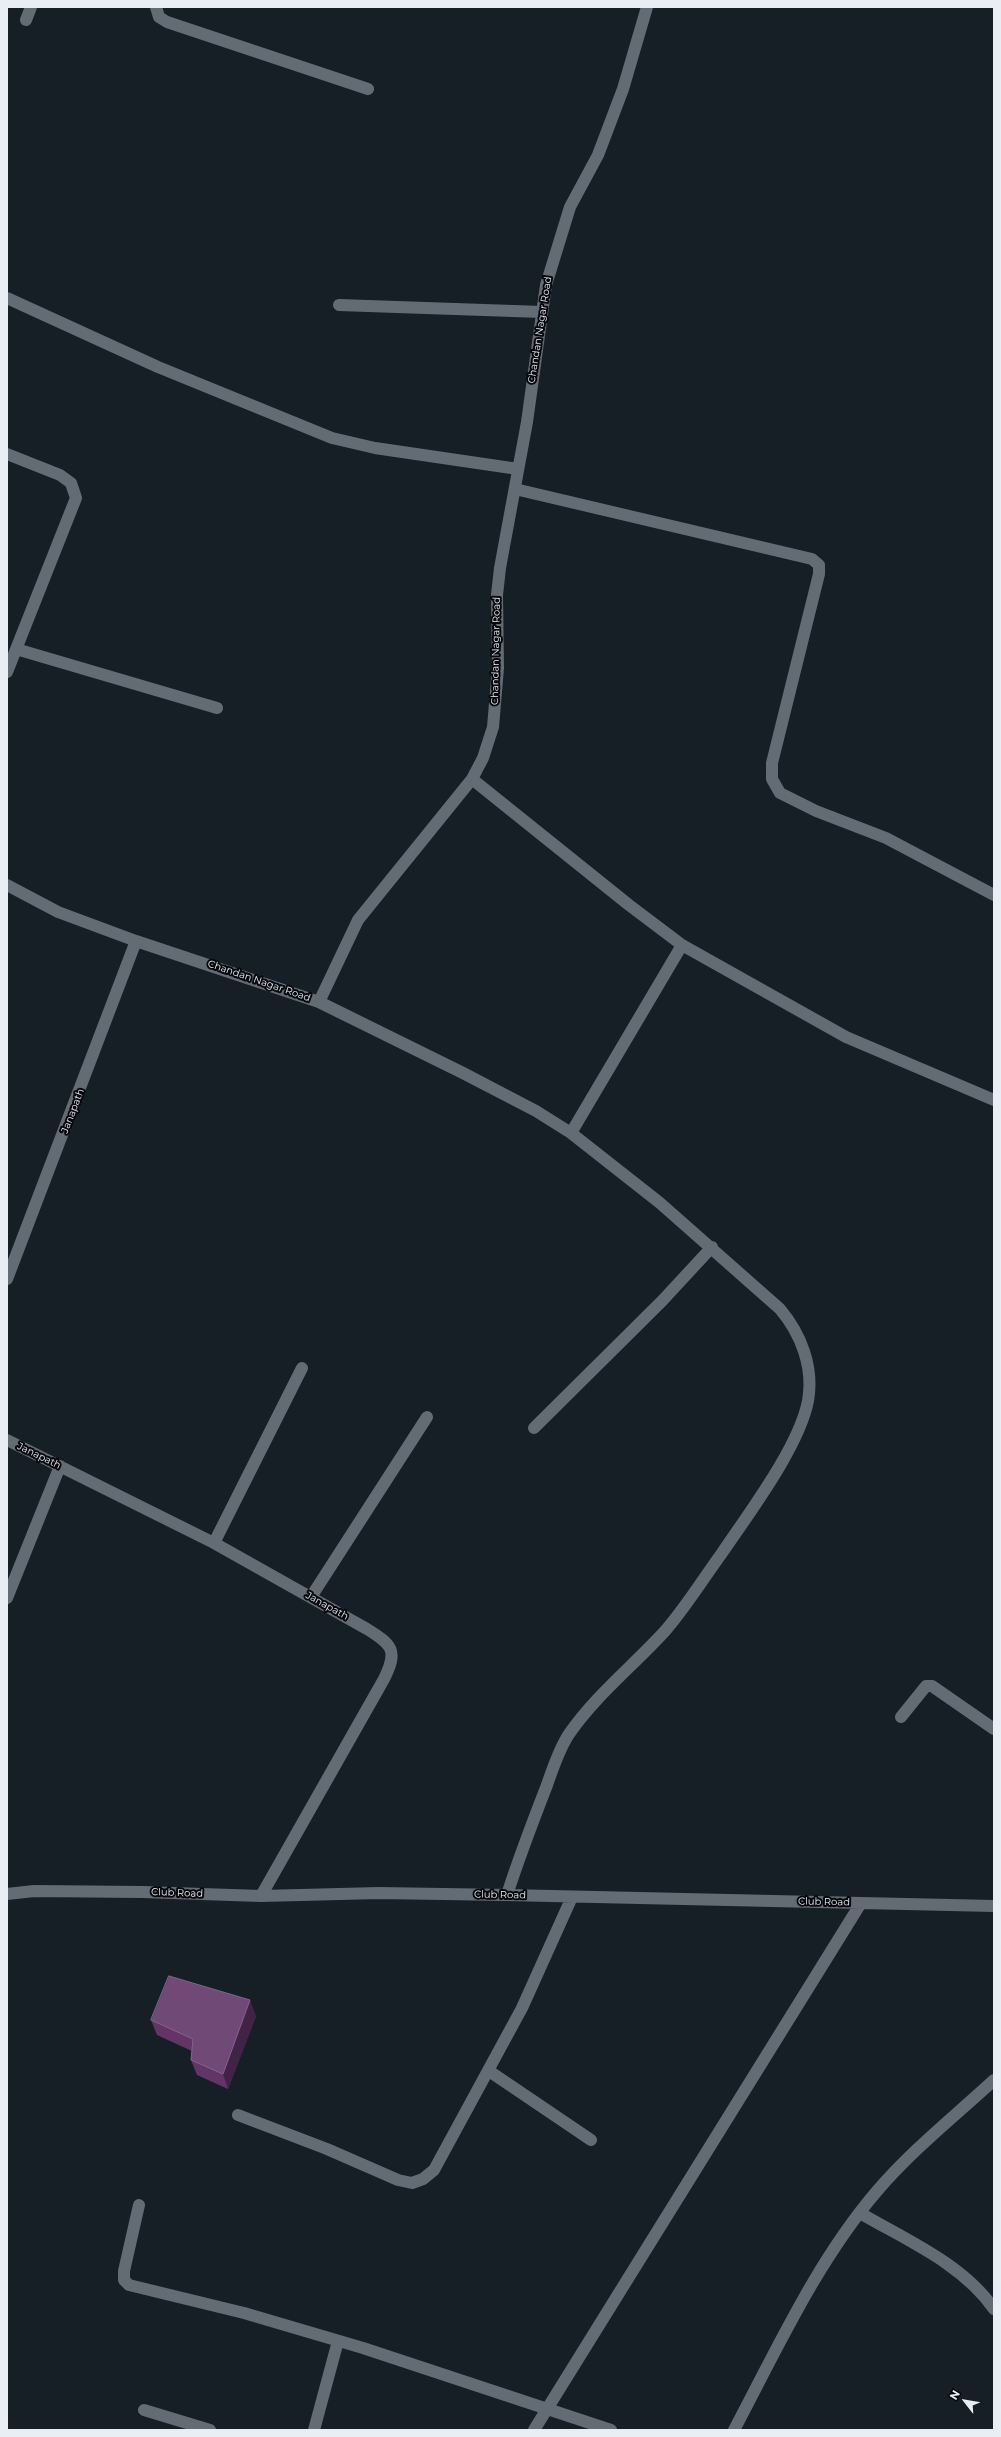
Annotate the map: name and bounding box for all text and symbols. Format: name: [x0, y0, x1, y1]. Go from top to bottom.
street label: Chandan Nagar Road: [526, 276, 554, 384]
street label: Chandan Nagar Road: [489, 597, 503, 705]
street label: Chandan Nagar Road: [206, 958, 312, 1004]
street label: Janapath: [59, 1087, 87, 1135]
street label: Janapath: [15, 1440, 63, 1472]
street label: Janapath: [304, 1589, 350, 1623]
street label: Club Road: [151, 1886, 203, 1900]
street label: Club Road: [474, 1889, 526, 1901]
street label: Club Road: [798, 1896, 850, 1908]
north arrow: [945, 2381, 985, 2421]
text: N: [946, 2387, 963, 2402]

